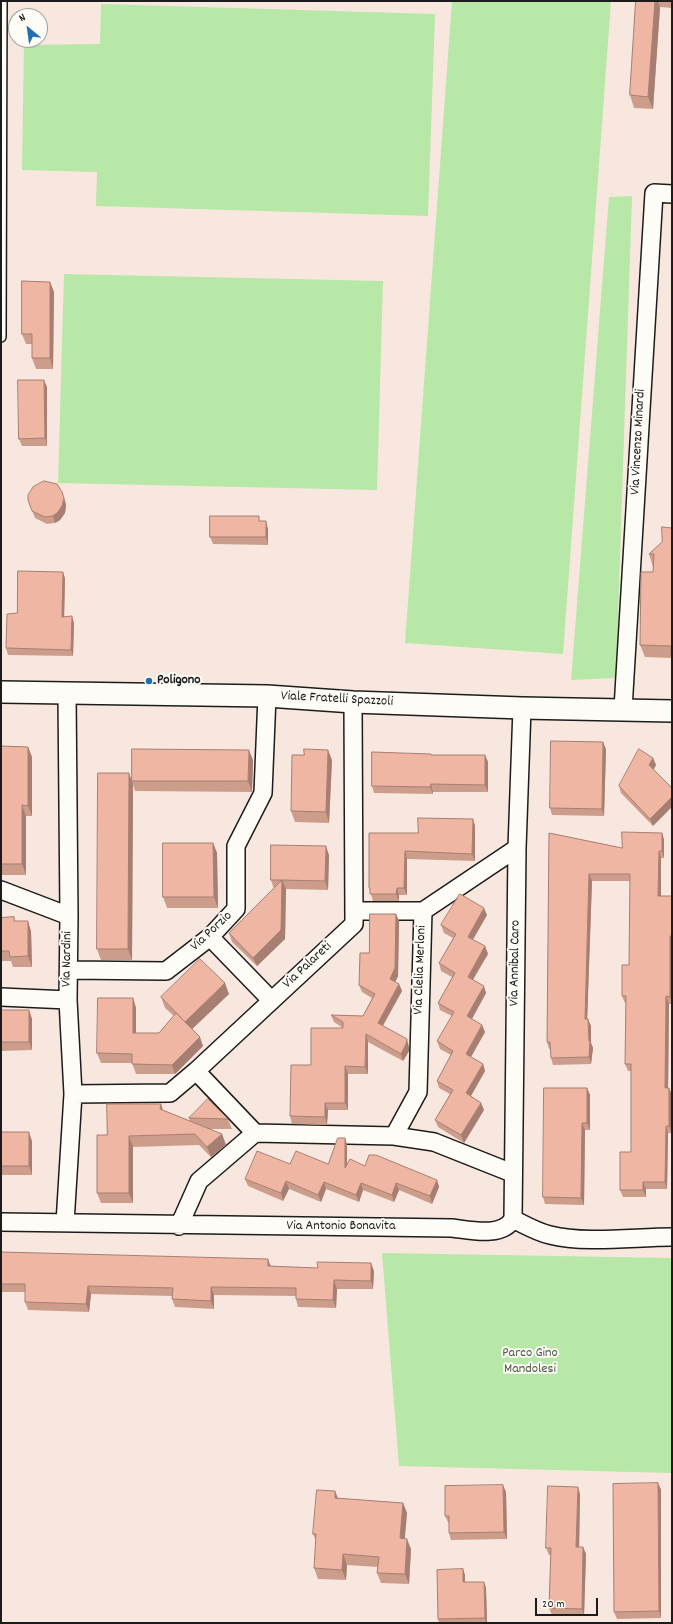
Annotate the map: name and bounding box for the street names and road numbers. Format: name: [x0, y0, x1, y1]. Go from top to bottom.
street label: Via Vincenzo Minardi: [628, 389, 650, 495]
street label: Viale Fratelli Spazzoli: [280, 689, 394, 711]
street label: Via Porzio: [188, 908, 236, 956]
street label: Via Annibal Caro: [507, 920, 525, 1006]
street label: Via Clelia Merloni: [411, 925, 431, 1015]
street label: Via Nardini: [59, 931, 77, 987]
street label: Via Palareti: [280, 939, 336, 993]
street label: Via Antonio Bonavita: [286, 1219, 396, 1235]

